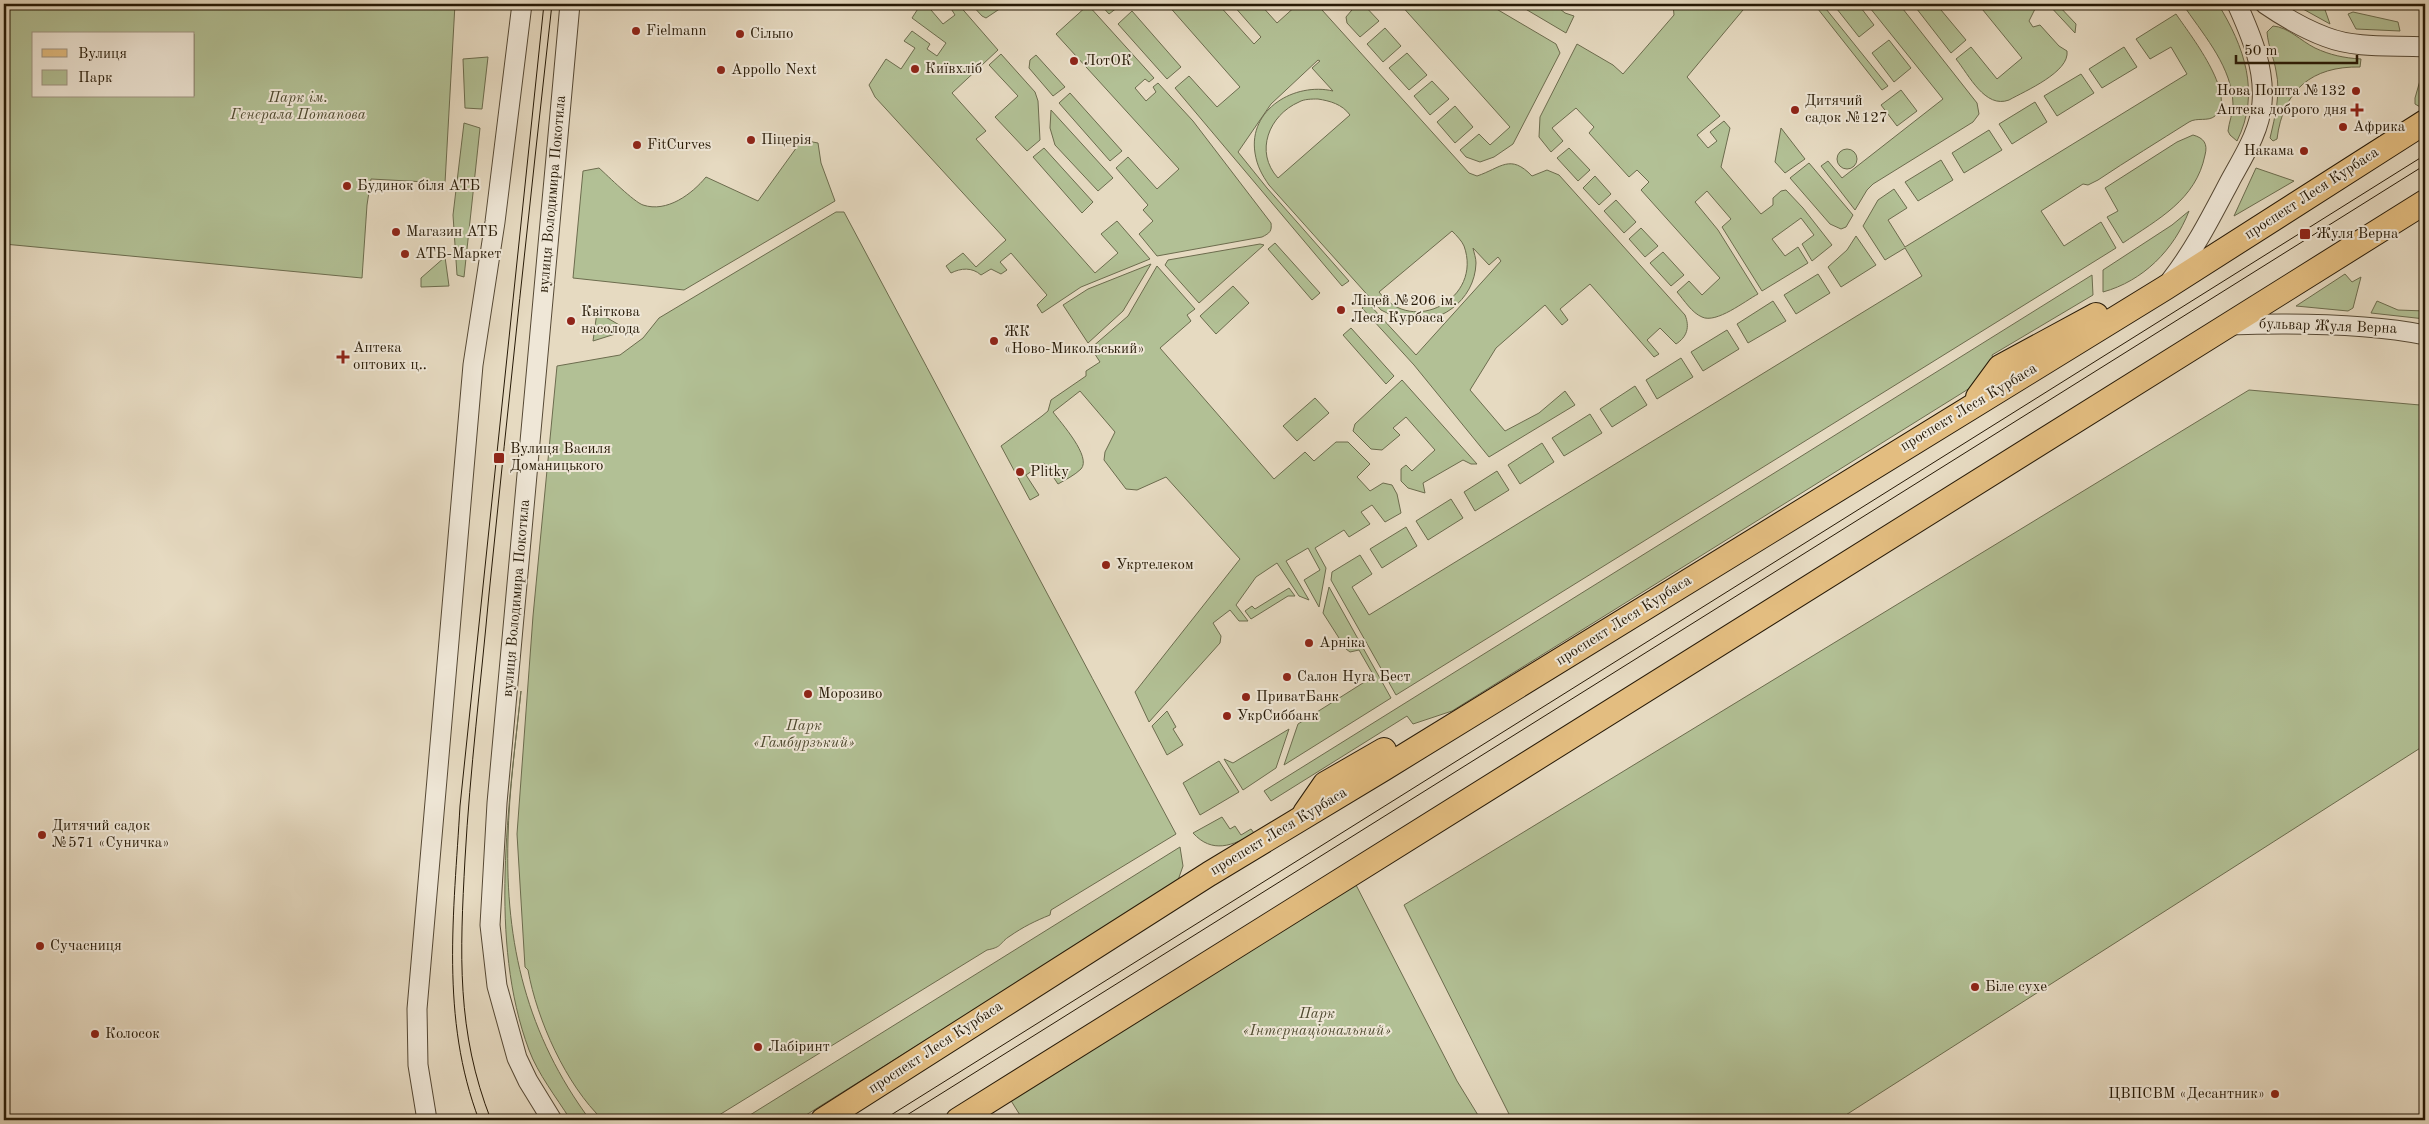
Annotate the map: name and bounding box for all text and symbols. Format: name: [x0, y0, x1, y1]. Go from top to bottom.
place label: Fielmann: [646, 24, 707, 39]
marker: Fielmann: [630, 25, 642, 37]
place label: Сільпо: [750, 27, 794, 42]
marker: Сільпо: [734, 28, 746, 40]
legend: [32, 32, 195, 98]
scale bar: [2236, 32, 2358, 64]
text: 50 m: [2244, 44, 2278, 59]
text: Вулиця: [78, 47, 127, 62]
place label: ЛотОК: [1084, 54, 1132, 69]
marker: ЛотОК: [1068, 55, 1080, 67]
place label: Київхліб: [925, 62, 982, 77]
place label: Appollo Next: [731, 63, 817, 78]
marker: Київхліб: [909, 63, 921, 75]
marker: Appollo Next: [715, 64, 727, 76]
text: Парк: [78, 71, 113, 86]
place label: Нова Пошта №132: [2216, 84, 2346, 99]
marker: Нова Пошта №132: [2350, 85, 2362, 97]
park label: Парк ім. Генерала Потапова: [229, 91, 366, 123]
street label: вулиця Володимира Покотила: [537, 94, 569, 293]
place label: Дитячий садок №127: [1805, 94, 1888, 126]
place label: Аптека доброго дня: [2216, 103, 2347, 118]
marker: Дитячий садок №127: [1789, 104, 1801, 116]
marker: Аптека доброго дня: [2351, 104, 2363, 116]
place label: Африка: [2353, 120, 2406, 135]
marker: Африка: [2337, 121, 2349, 133]
place label: Піцерія: [761, 133, 812, 148]
marker: Піцерія: [745, 134, 757, 146]
place label: FitCurves: [647, 138, 711, 153]
marker: FitCurves: [631, 139, 643, 151]
place label: Накама: [2244, 144, 2295, 159]
street label: проспект Леся Курбаса: [2242, 145, 2382, 243]
marker: Накама: [2298, 145, 2310, 157]
place label: Будинок біля АТБ: [357, 179, 480, 194]
marker: Будинок біля АТБ: [341, 180, 353, 192]
place label: Магазин АТБ: [406, 225, 498, 240]
marker: Магазин АТБ: [390, 226, 402, 238]
marker: Жуля Верна: [2298, 227, 2312, 241]
place label: Жуля Верна: [2316, 227, 2399, 242]
place label: АТБ-Маркет: [415, 247, 501, 262]
marker: АТБ-Маркет: [399, 248, 411, 260]
place label: Ліцей №206 ім. Леся Курбаса: [1351, 294, 1457, 326]
marker: Ліцей №206 ім. Леся Курбаса: [1335, 304, 1347, 316]
place label: Квіткова насолода: [581, 305, 641, 337]
marker: Квіткова насолода: [565, 315, 577, 327]
street label: бульвар Жуля Верна: [2259, 317, 2398, 337]
place label: ЖК «Ново-Микольський»: [1004, 325, 1144, 357]
marker: ЖК «Ново-Микольський»: [988, 335, 1000, 347]
place label: Аптека оптових ц‥: [353, 341, 427, 373]
marker: Аптека оптових ц‥: [337, 351, 349, 363]
street label: проспект Леся Курбаса: [1898, 361, 2040, 455]
place label: Вулиця Василя Доманицького: [510, 442, 611, 474]
marker: Вулиця Василя Доманицького: [492, 451, 506, 465]
place label: Plitky: [1030, 465, 1069, 480]
marker: Plitky: [1014, 466, 1026, 478]
street label: вулиця Володимира Покотила: [501, 498, 533, 697]
place label: Укртелеком: [1116, 558, 1194, 573]
marker: Укртелеком: [1100, 559, 1112, 571]
street label: проспект Леся Курбаса: [1554, 573, 1695, 669]
place label: Арніка: [1319, 636, 1366, 651]
marker: Арніка: [1303, 637, 1315, 649]
place label: Салон Нуга Бест: [1297, 670, 1410, 685]
marker: Салон Нуга Бест: [1281, 671, 1293, 683]
place label: Морозиво: [818, 687, 882, 702]
marker: Морозиво: [802, 688, 814, 700]
place label: ПриватБанк: [1256, 690, 1340, 705]
marker: ПриватБанк: [1240, 691, 1252, 703]
place label: УкрСиббанк: [1237, 709, 1319, 724]
marker: УкрСиббанк: [1221, 710, 1233, 722]
park label: Парк «Гамбурзький»: [753, 719, 855, 751]
street label: проспект Леся Курбаса: [1208, 785, 1350, 879]
place label: Дитячий садок №571 «Суничка»: [52, 819, 169, 851]
marker: Дитячий садок №571 «Суничка»: [36, 829, 48, 841]
place label: Сучасниця: [50, 939, 122, 954]
marker: Сучасниця: [34, 940, 46, 952]
place label: Біле сухе: [1985, 980, 2047, 995]
marker: Біле сухе: [1969, 981, 1981, 993]
street label: проспект Леся Курбаса: [866, 999, 1006, 1097]
park label: Парк «Інтернаціональний»: [1243, 1007, 1391, 1039]
place label: Колосок: [105, 1027, 160, 1042]
marker: Колосок: [89, 1028, 101, 1040]
place label: Лабіринт: [768, 1040, 830, 1055]
marker: Лабіринт: [752, 1041, 764, 1053]
place label: ЦВПСВМ «Десантник»: [2108, 1087, 2265, 1102]
marker: ЦВПСВМ «Десантник»: [2269, 1088, 2281, 1100]

